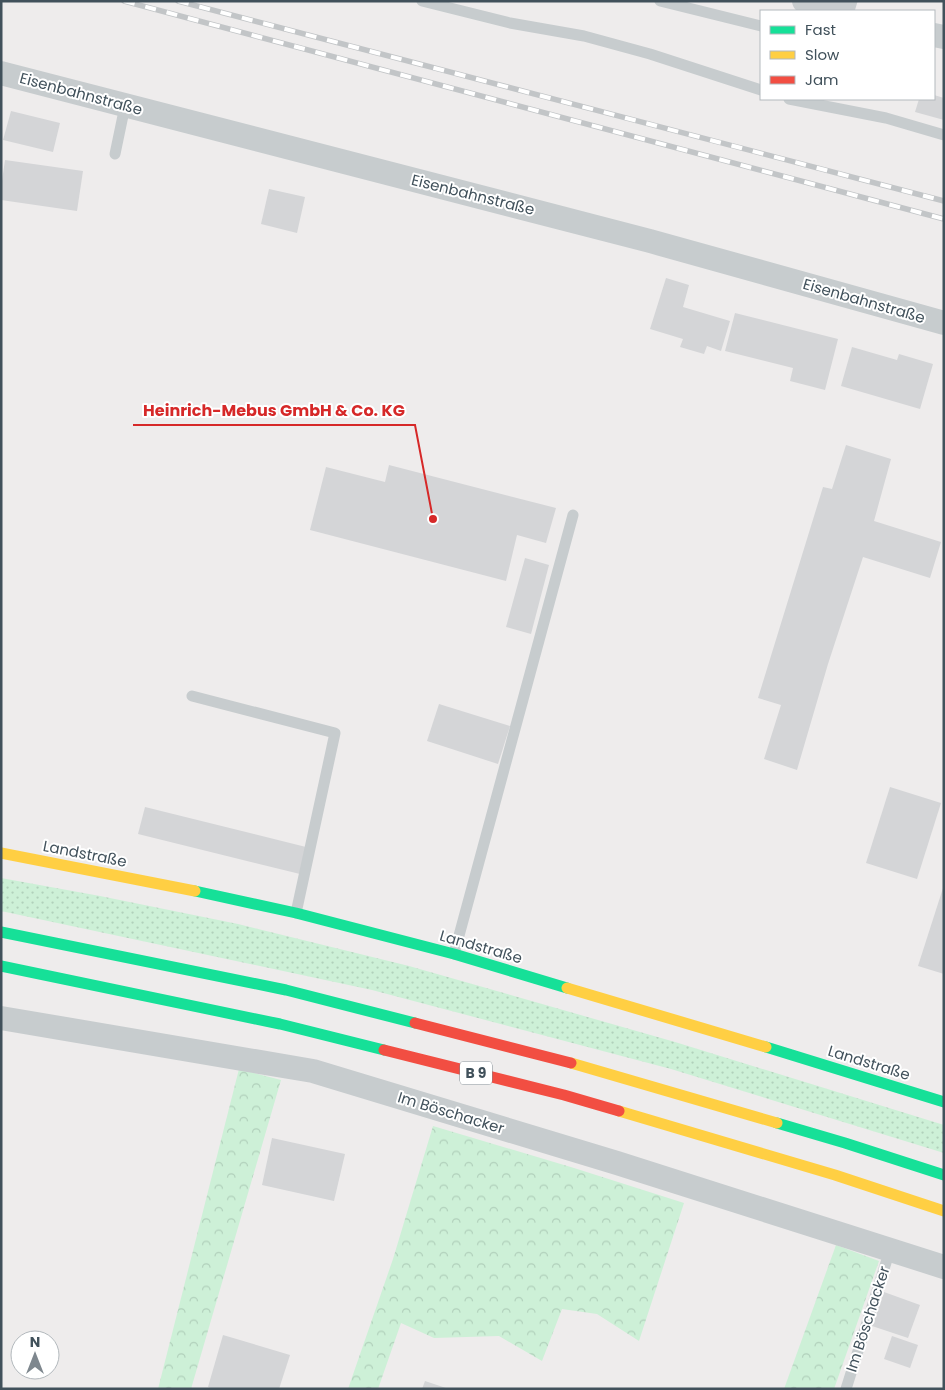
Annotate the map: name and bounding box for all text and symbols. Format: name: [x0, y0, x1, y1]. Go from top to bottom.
legend: [760, 10, 935, 100]
text: Fast: [805, 19, 836, 40]
text: Slow: [805, 44, 840, 65]
street label: Eisenbahnstraße: [17, 67, 145, 120]
text: Jam: [805, 69, 839, 90]
street label: Eisenbahnstraße: [409, 169, 537, 220]
street label: Eisenbahnstraße: [801, 273, 928, 328]
callout: Heinrich-Mebus GmbH & Co. KG: [133, 394, 415, 425]
text: Heinrich-Mebus GmbH & Co. KG: [143, 399, 405, 422]
street label: Landstraße: [41, 835, 129, 872]
street label: Landstraße: [437, 925, 525, 968]
street label: Landstraße: [825, 1040, 913, 1085]
road number: B 9: [460, 1062, 492, 1084]
street label: Im Böschacker: [395, 1086, 507, 1139]
street label: Im Böschacker: [840, 1263, 895, 1375]
north arrow: [10, 1330, 60, 1380]
text: N: [30, 1332, 40, 1352]

